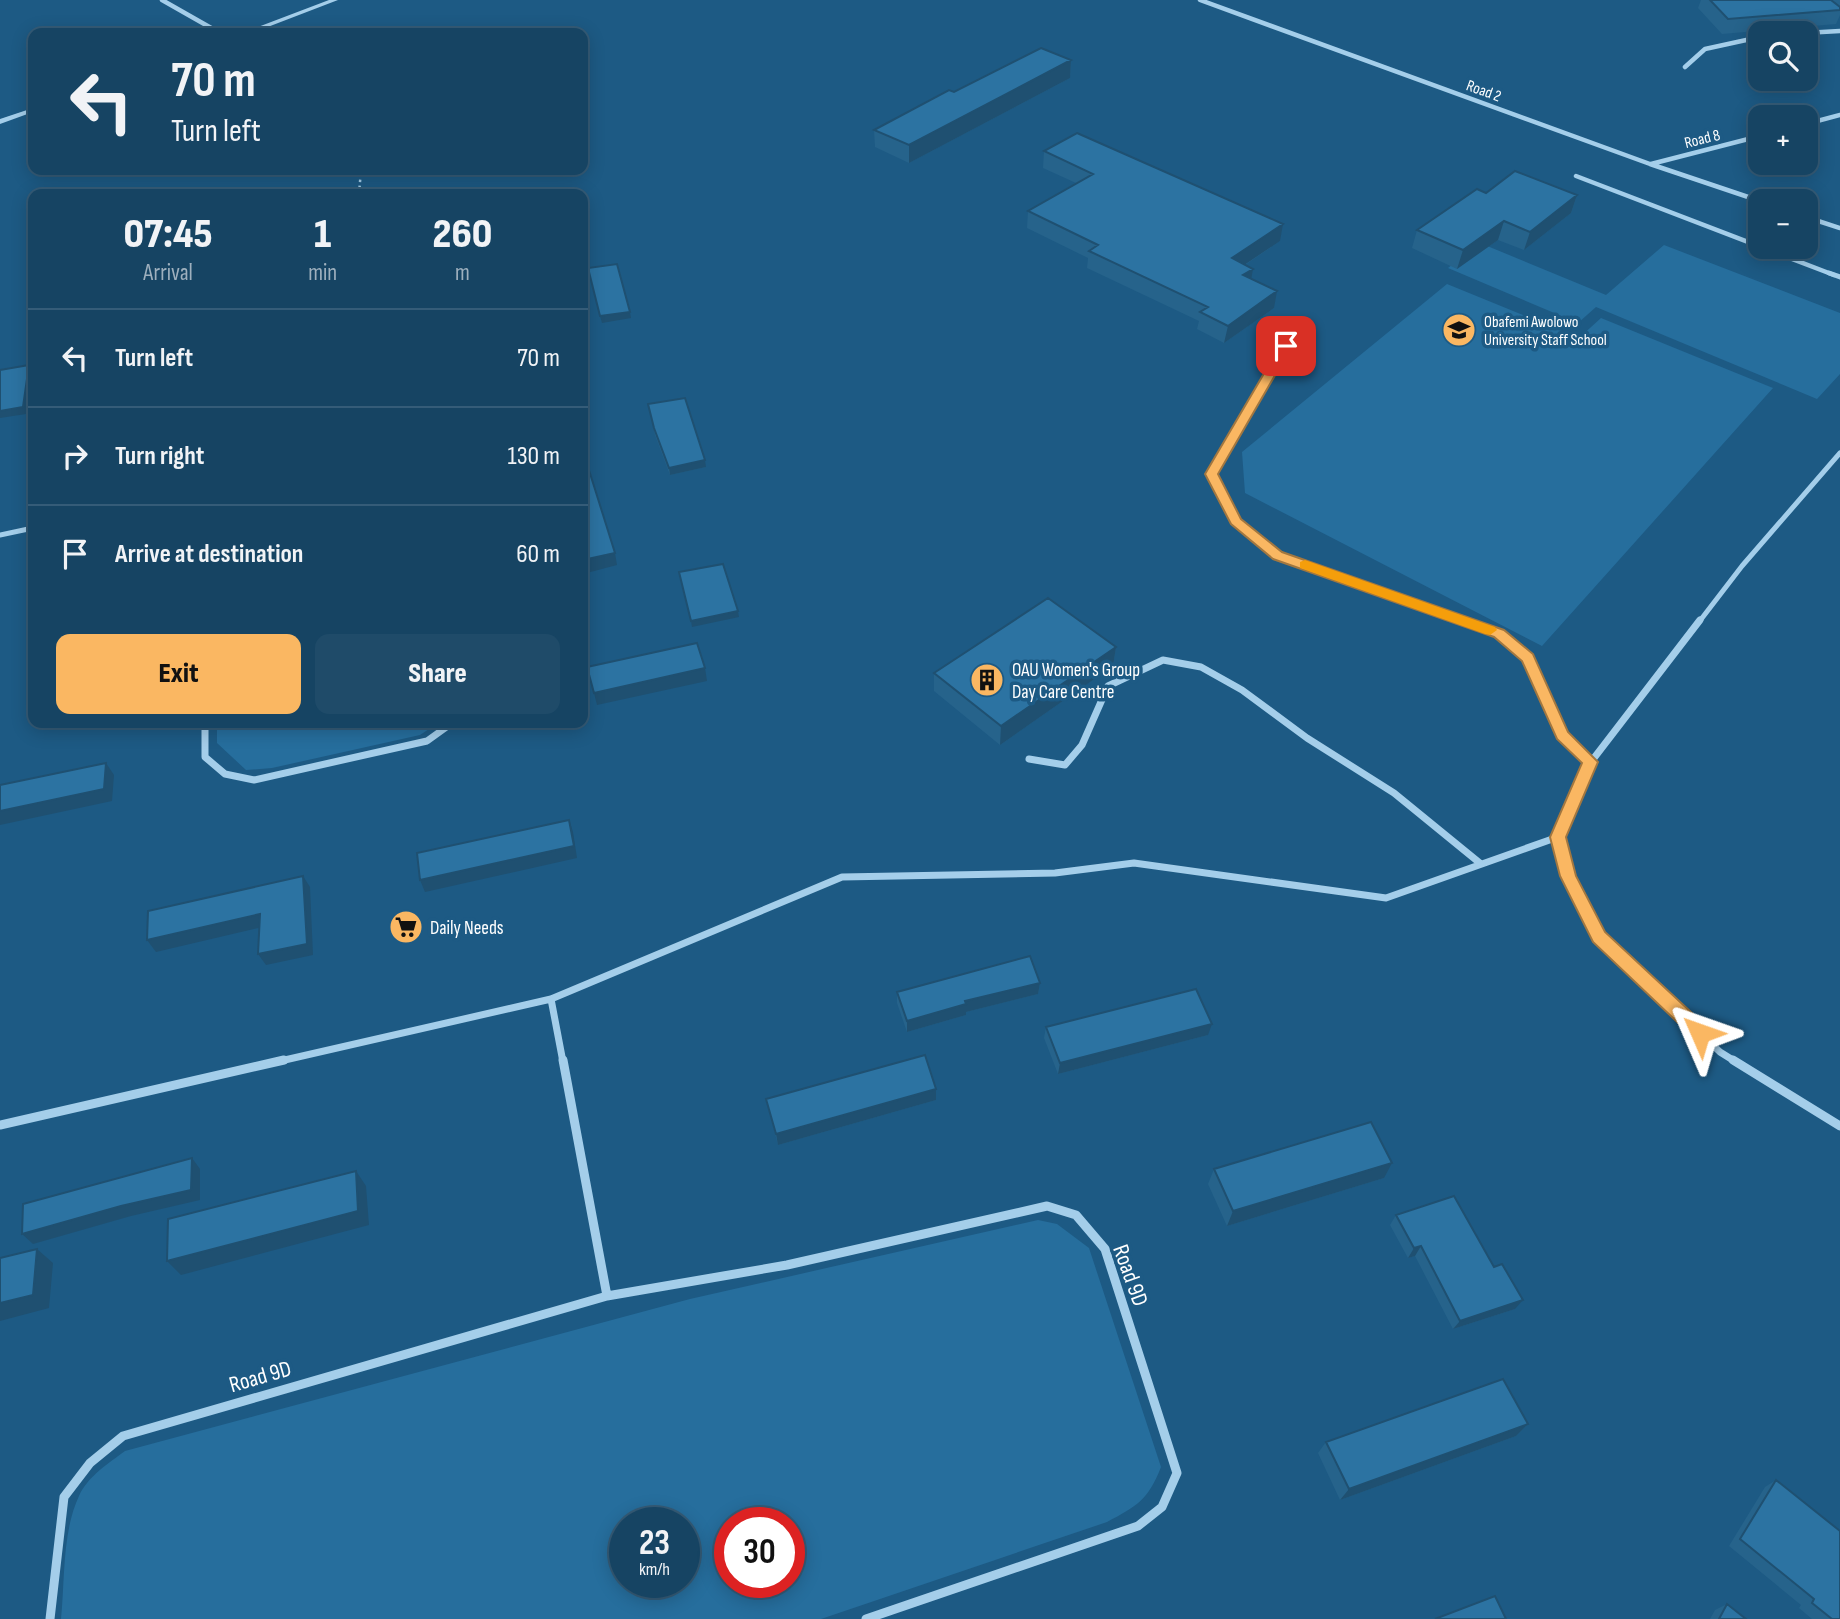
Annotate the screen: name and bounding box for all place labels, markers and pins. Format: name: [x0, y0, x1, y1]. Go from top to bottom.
school or university icon: Obafemi Awolowo University Staff School: [1440, 311, 1478, 349]
place label: Obafemi Awolowo University Staff School: [1484, 313, 1607, 350]
pin: [1256, 316, 1316, 376]
place label: OAU Women's Group Day Care Centre: [1012, 659, 1140, 704]
building icon: OAU Women's Group Day Care Centre: [968, 661, 1006, 699]
supermarket icon: Daily Needs: [387, 908, 425, 946]
place label: Daily Needs: [430, 917, 504, 940]

